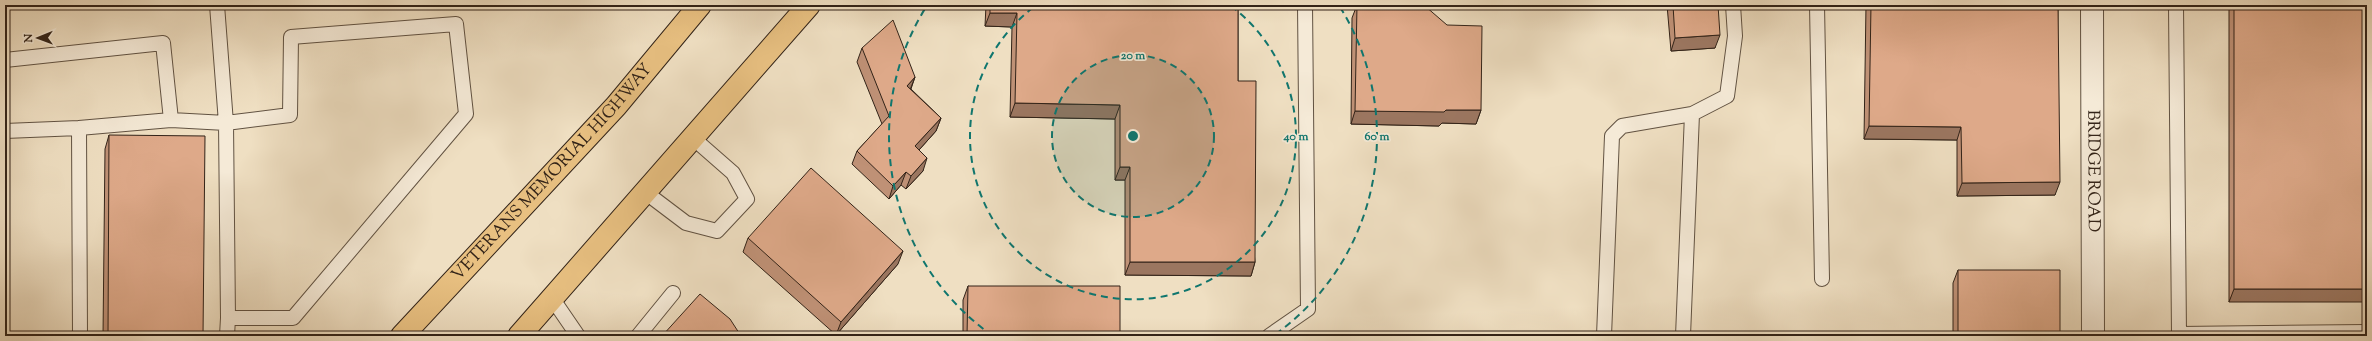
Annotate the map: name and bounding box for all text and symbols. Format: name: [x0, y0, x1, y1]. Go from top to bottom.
north arrow: [18, 18, 58, 58]
text: N: [21, 33, 37, 44]
text: 20 m: [1121, 47, 1145, 65]
street label: VETERANS MEMORIAL HIGHWAY: [447, 59, 658, 287]
street label: BRIDGE ROAD: [2080, 110, 2105, 232]
text: 40 m: [1283, 128, 1308, 146]
text: 60 m: [1365, 128, 1389, 146]
centre of rings: [1126, 129, 1140, 143]

